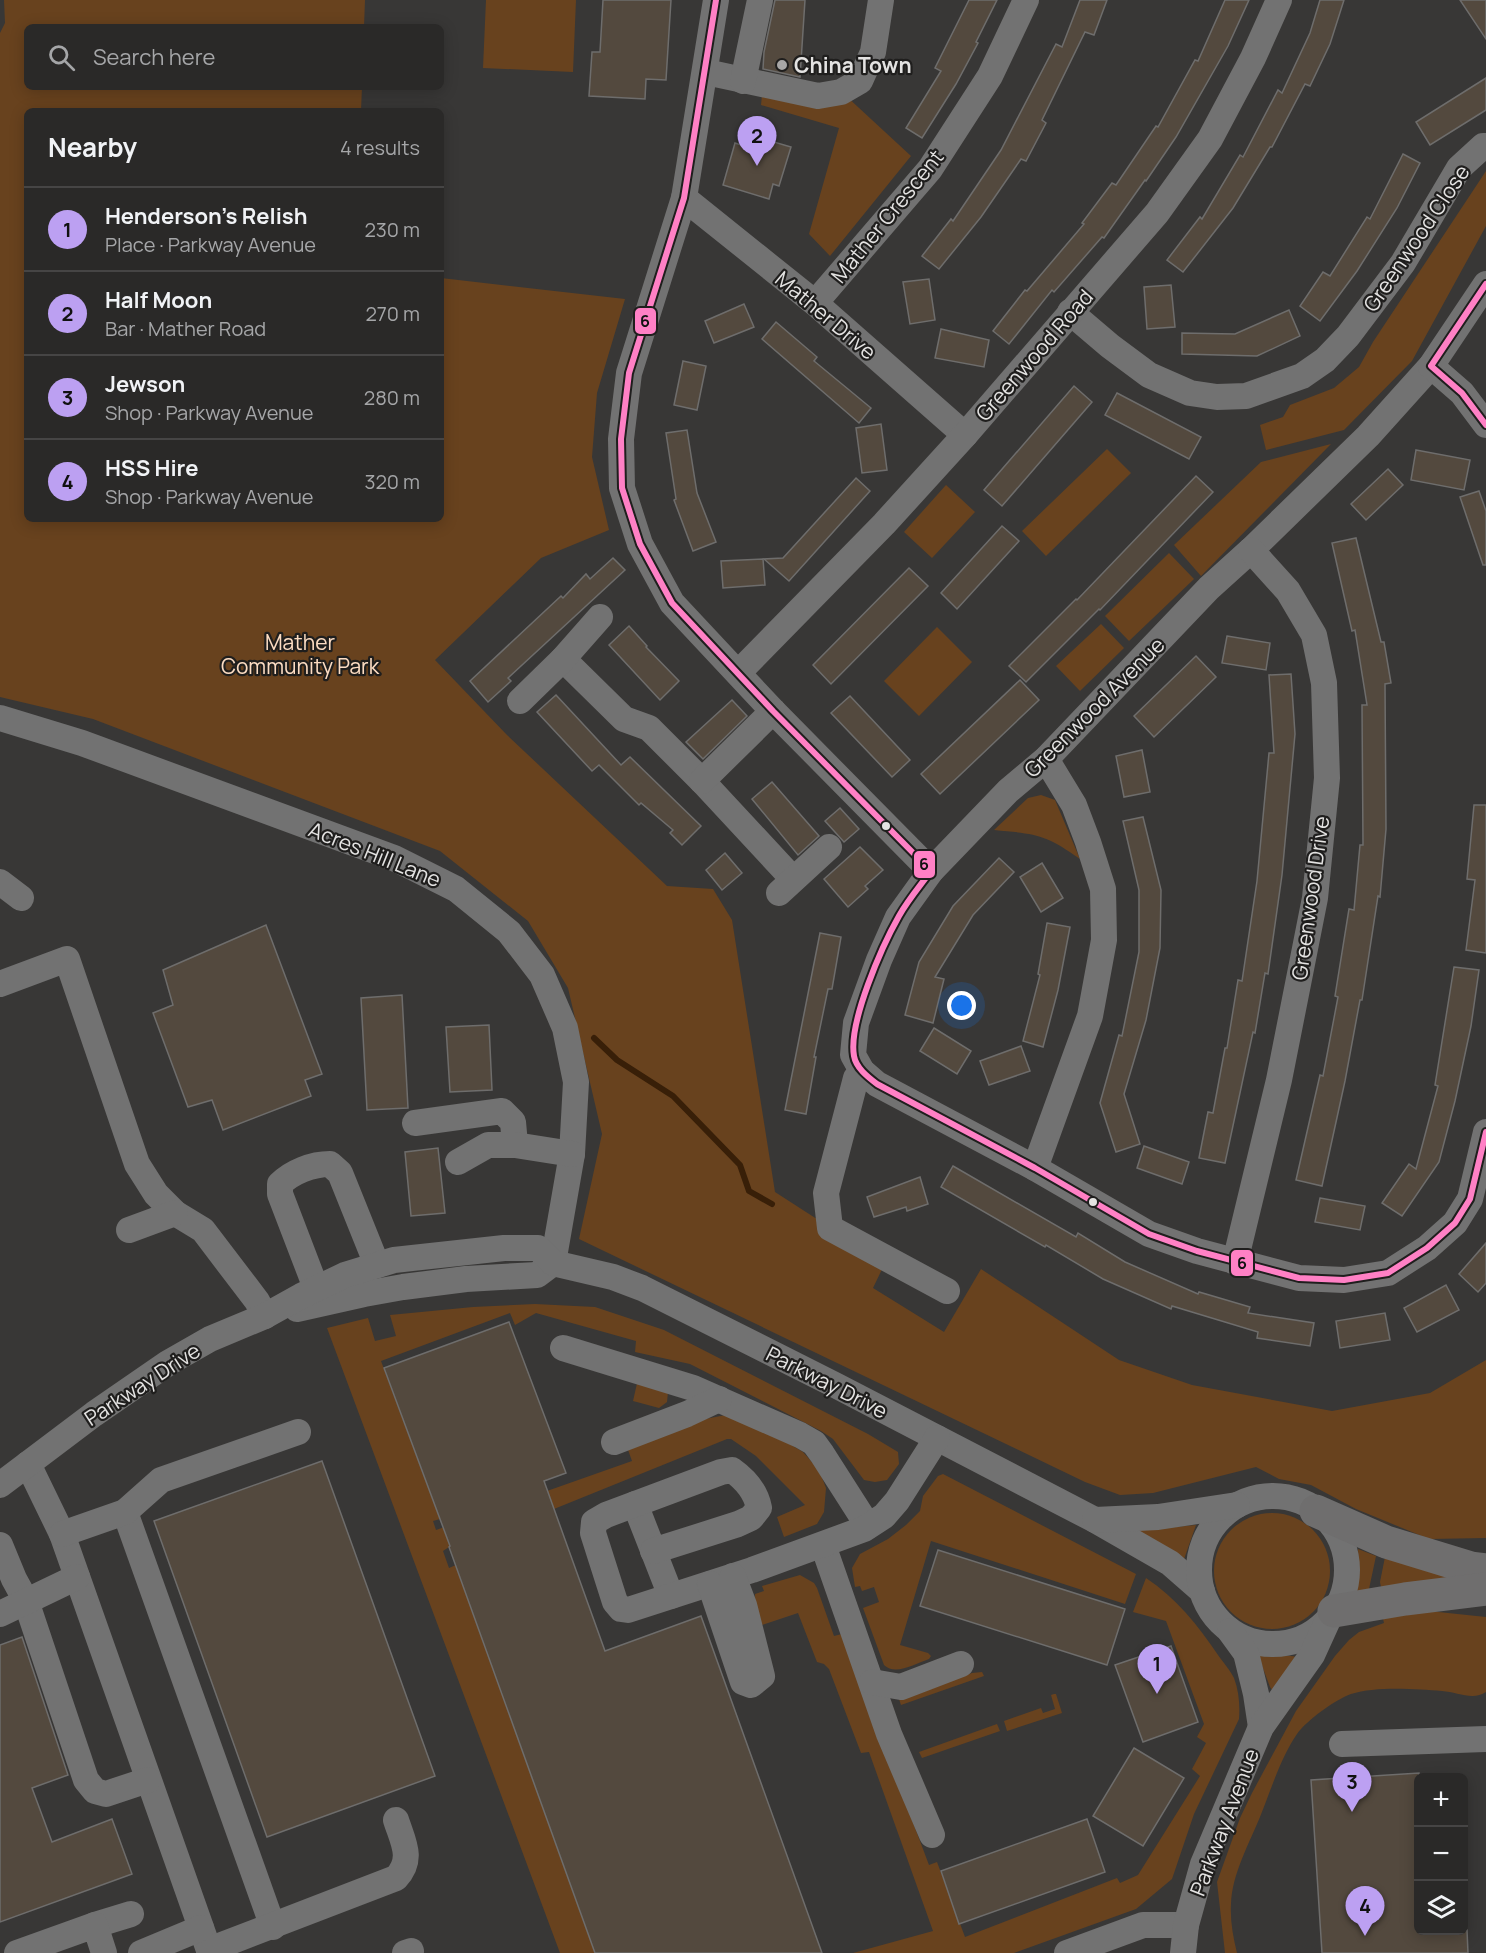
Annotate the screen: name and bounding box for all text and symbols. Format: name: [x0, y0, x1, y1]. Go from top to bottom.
search box: [24, 24, 444, 90]
icon: search: [45, 41, 78, 74]
text: Search here: [93, 42, 215, 72]
place label: China Town: [794, 51, 912, 79]
marker: China Town: [775, 58, 789, 72]
pin: 2: [738, 116, 777, 166]
text: Nearby: [48, 129, 137, 165]
text: 4 results: [340, 134, 420, 161]
street label: Mather Crescent: [824, 143, 950, 289]
street label: Greenwood Close: [1356, 159, 1476, 317]
text: Henderson's Relish: [105, 201, 308, 231]
text: 1: [63, 216, 72, 243]
text: 230 m: [364, 216, 420, 243]
text: Place · Parkway Avenue: [105, 231, 316, 258]
street label: Mather Drive: [770, 265, 882, 365]
street label: Greenwood Road: [969, 283, 1099, 427]
text: Half Moon: [105, 285, 212, 315]
text: 2: [62, 300, 73, 327]
text: 270 m: [365, 300, 420, 327]
line badge: 6: [634, 307, 657, 335]
text: 6: [640, 310, 650, 332]
text: Bar · Mather Road: [105, 315, 266, 342]
text: Jewson: [105, 369, 185, 399]
text: 3: [62, 384, 73, 411]
text: 280 m: [364, 384, 420, 411]
text: Shop · Parkway Avenue: [105, 399, 314, 426]
text: HSS Hire: [105, 453, 198, 483]
text: 4: [61, 468, 74, 495]
text: 320 m: [364, 468, 420, 495]
text: Shop · Parkway Avenue: [105, 483, 314, 510]
park label: Mather Community Park: [221, 628, 380, 680]
street label: Greenwood Avenue: [1018, 631, 1170, 783]
street label: Greenwood Drive: [1285, 814, 1335, 982]
street label: Acres Hill Lane: [305, 815, 445, 893]
unlabelled marker: [880, 820, 892, 832]
line badge: 6: [913, 850, 936, 879]
text: 6: [919, 853, 929, 875]
your location: [947, 991, 976, 1020]
unlabelled marker: [1087, 1196, 1099, 1208]
line badge: 6: [1230, 1249, 1254, 1277]
text: 6: [1237, 1252, 1247, 1274]
street label: Parkway Drive: [79, 1336, 205, 1432]
street label: Parkway Drive: [762, 1339, 892, 1425]
pin: 1: [1138, 1644, 1176, 1694]
street label: Parkway Avenue: [1183, 1744, 1265, 1900]
pin: 3: [1332, 1762, 1372, 1812]
map controls: [1414, 1773, 1468, 1935]
button: +: [1414, 1773, 1468, 1827]
button: −: [1414, 1827, 1468, 1881]
button: layers: [1414, 1881, 1468, 1935]
pin: 4: [1346, 1886, 1384, 1936]

